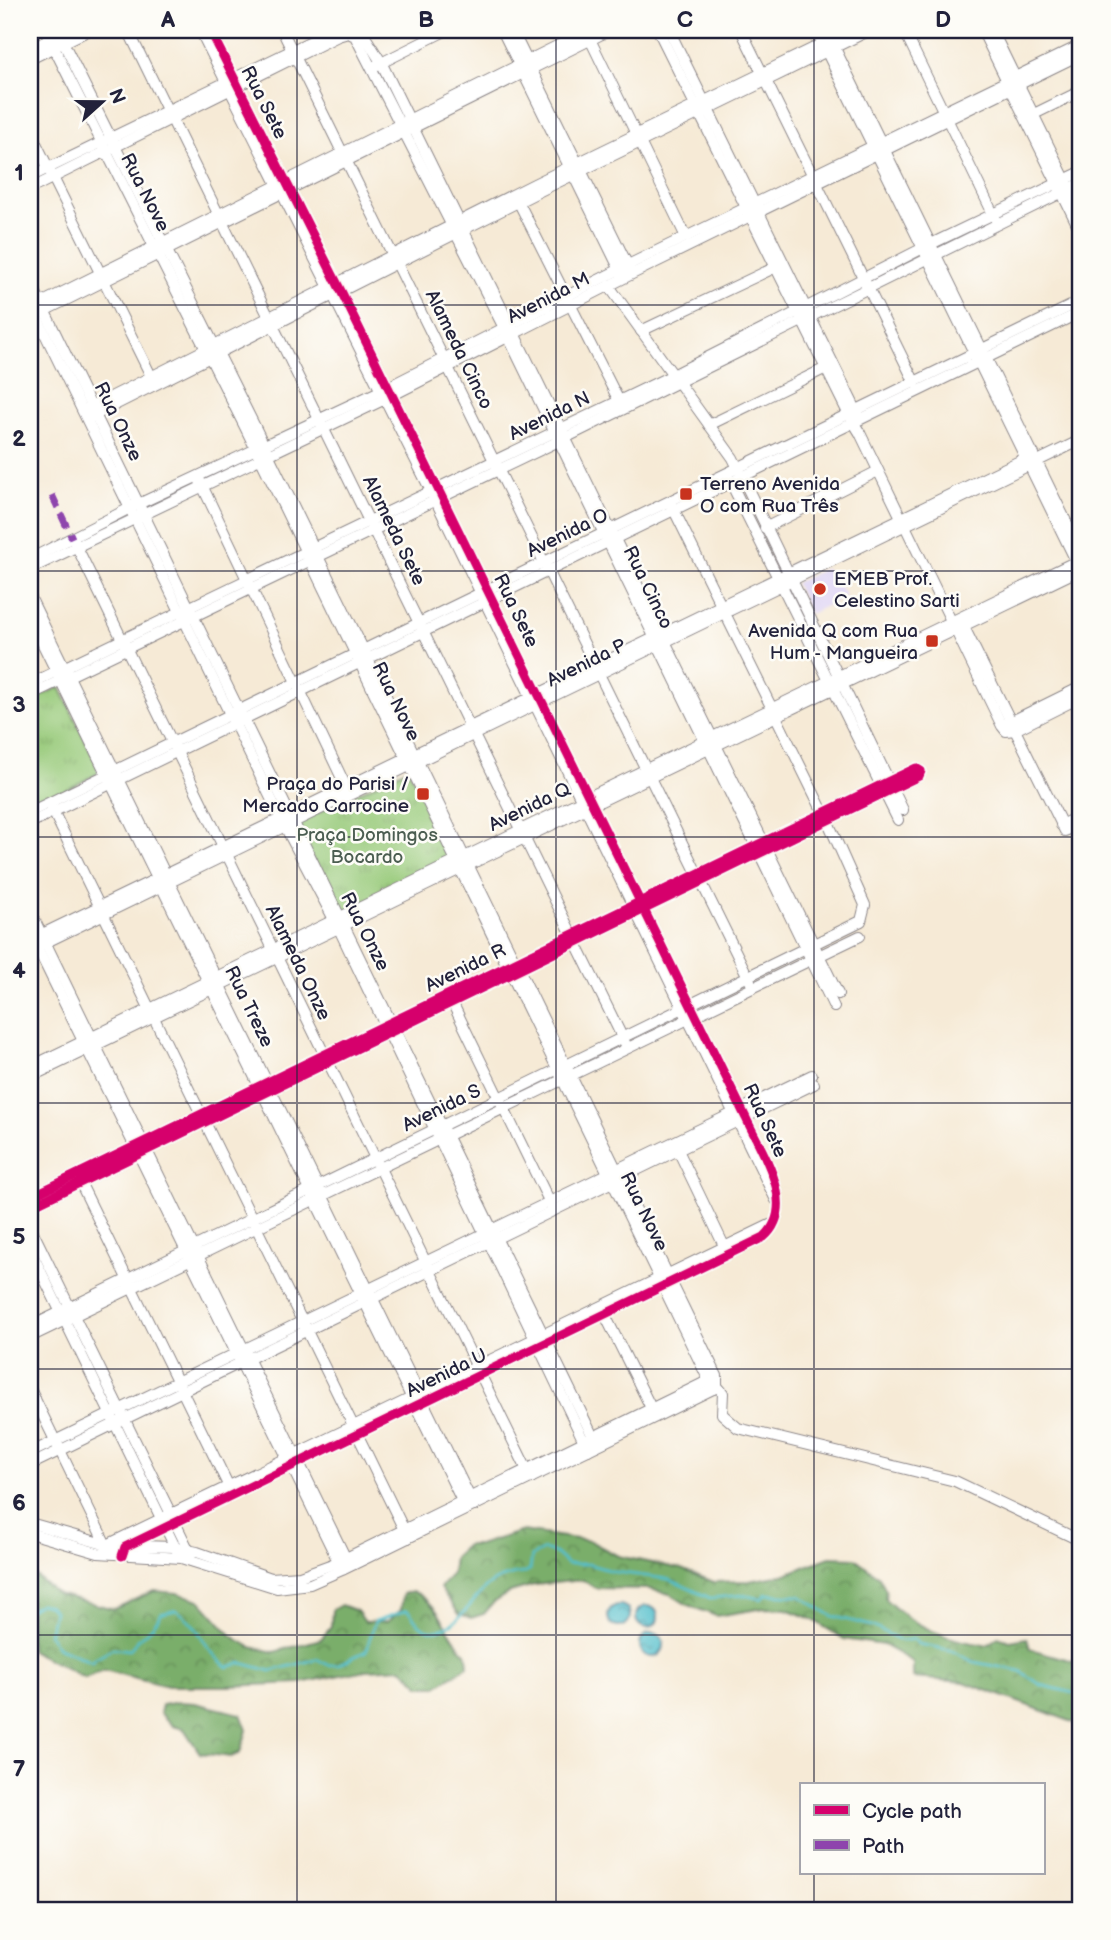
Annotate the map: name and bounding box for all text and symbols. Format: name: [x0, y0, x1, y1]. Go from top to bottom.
text: A: [160, 6, 176, 34]
text: B: [418, 6, 434, 34]
text: C: [677, 6, 693, 34]
text: D: [935, 6, 951, 34]
street label: Rua Sete: [236, 62, 292, 143]
north arrow: [66, 66, 136, 136]
text: N: [103, 86, 130, 107]
street label: Rua Nove: [115, 150, 174, 236]
text: 1: [14, 159, 24, 187]
street label: Avenida M: [504, 268, 594, 329]
street label: Alameda Cinco: [420, 286, 497, 413]
street label: Rua Onze: [89, 378, 147, 465]
street label: Avenida N: [505, 387, 594, 446]
text: 2: [12, 425, 26, 453]
street label: Alameda Sete: [357, 472, 430, 589]
place label: Terreno Avenida O com Rua Três: [700, 473, 840, 518]
marker: Terreno Avenida O com Rua Três: [678, 486, 694, 502]
street label: Avenida O: [523, 504, 612, 563]
street label: Rua Cinco: [618, 542, 678, 633]
place label: EMEB Prof. Celestino Sarti: [834, 568, 960, 613]
street label: Rua Sete: [488, 570, 543, 651]
marker: EMEB Prof. Celestino Sarti: [812, 581, 828, 597]
place label: Avenida Q com Rua Hum - Mangueira: [748, 620, 918, 665]
marker: Avenida Q com Rua Hum - Mangueira: [924, 633, 940, 649]
street label: Avenida P: [543, 634, 630, 692]
street label: Rua Nove: [367, 658, 425, 745]
text: 3: [12, 691, 26, 719]
place label: Praça do Parisi / Mercado Carrocine: [242, 773, 409, 818]
street label: Avenida Q: [485, 778, 574, 837]
marker: Praça do Parisi / Mercado Carrocine: [415, 786, 431, 802]
park label: Praça Domingos Bocardo: [296, 824, 438, 869]
street label: Rua Onze: [335, 888, 394, 975]
street label: Alameda Onze: [260, 901, 335, 1024]
street label: Avenida R: [422, 939, 510, 998]
text: 4: [12, 957, 26, 985]
street label: Rua Treze: [219, 962, 278, 1051]
street label: Avenida S: [399, 1080, 485, 1137]
street label: Rua Sete: [738, 1080, 792, 1161]
street label: Rua Nove: [615, 1168, 673, 1255]
text: 5: [12, 1223, 26, 1251]
street label: Avenida U: [402, 1344, 491, 1403]
text: 6: [12, 1489, 26, 1517]
text: 7: [13, 1755, 26, 1783]
legend: [800, 1783, 1044, 1874]
text: Cycle path: [862, 1799, 962, 1824]
text: Path: [862, 1834, 904, 1859]

